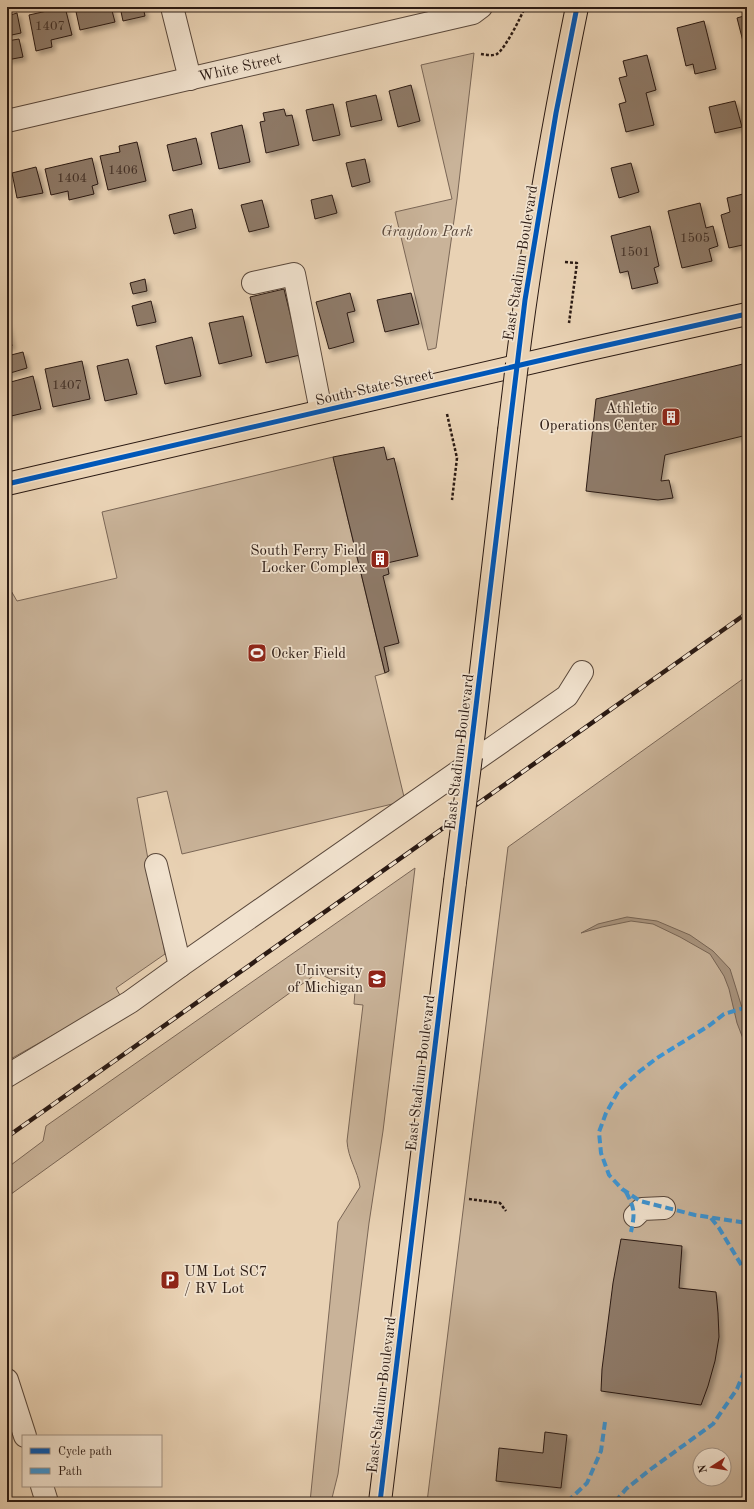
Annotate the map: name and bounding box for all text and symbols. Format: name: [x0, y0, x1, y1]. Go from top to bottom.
house number: 1407: [35, 20, 65, 33]
street label: White Street: [197, 52, 283, 85]
house number: 1406: [108, 164, 138, 177]
house number: 1404: [57, 172, 87, 185]
street label: East Stadium Boulevard: [502, 184, 541, 342]
park label: Graydon Park: [381, 225, 473, 240]
house number: 1505: [680, 232, 710, 245]
house number: 1501: [620, 246, 650, 259]
street label: South State Street: [314, 368, 435, 409]
house number: 1407: [52, 379, 82, 392]
place label: Athletic Operations Center: [539, 402, 657, 434]
building icon: Athletic Operations Center: [660, 406, 682, 428]
place label: South Ferry Field Locker Complex: [250, 544, 366, 576]
building icon: South Ferry Field Locker Complex: [369, 548, 391, 570]
sports icon: Ocker Field: [246, 642, 268, 664]
place label: Ocker Field: [271, 647, 346, 662]
street label: East Stadium Boulevard: [443, 673, 478, 831]
place label: University of Michigan: [287, 964, 363, 996]
school or university icon: University of Michigan: [366, 968, 388, 990]
street label: East Stadium Boulevard: [404, 994, 439, 1152]
place label: UM Lot SC7 / RV Lot: [184, 1265, 267, 1297]
parking icon: UM Lot SC7 / RV Lot: [159, 1269, 181, 1291]
street label: East Stadium Boulevard: [365, 1316, 400, 1474]
legend: [22, 1435, 162, 1487]
text: Cycle path: [58, 1446, 113, 1458]
north arrow: [692, 1447, 732, 1487]
text: N: [697, 1463, 710, 1474]
text: Path: [58, 1466, 83, 1478]

